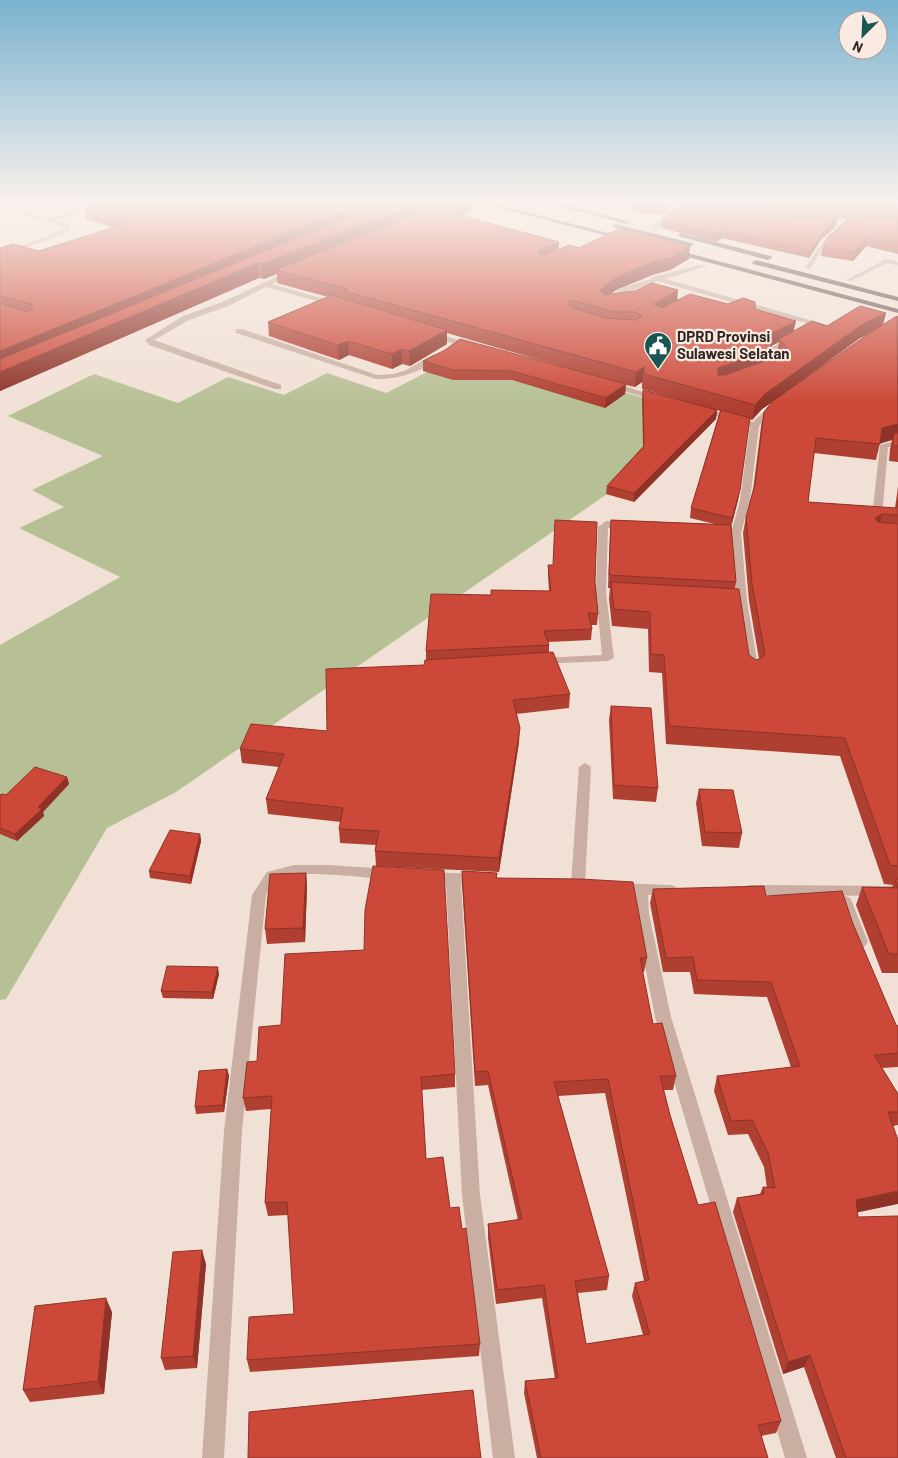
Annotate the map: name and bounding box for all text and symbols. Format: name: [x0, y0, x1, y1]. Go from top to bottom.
north arrow: [838, 10, 888, 60]
text: N: [850, 38, 865, 57]
place label: DPRD Provinsi Sulawesi Selatan: [677, 327, 790, 362]
public building icon: DPRD Provinsi Sulawesi Selatan: [643, 331, 673, 370]

